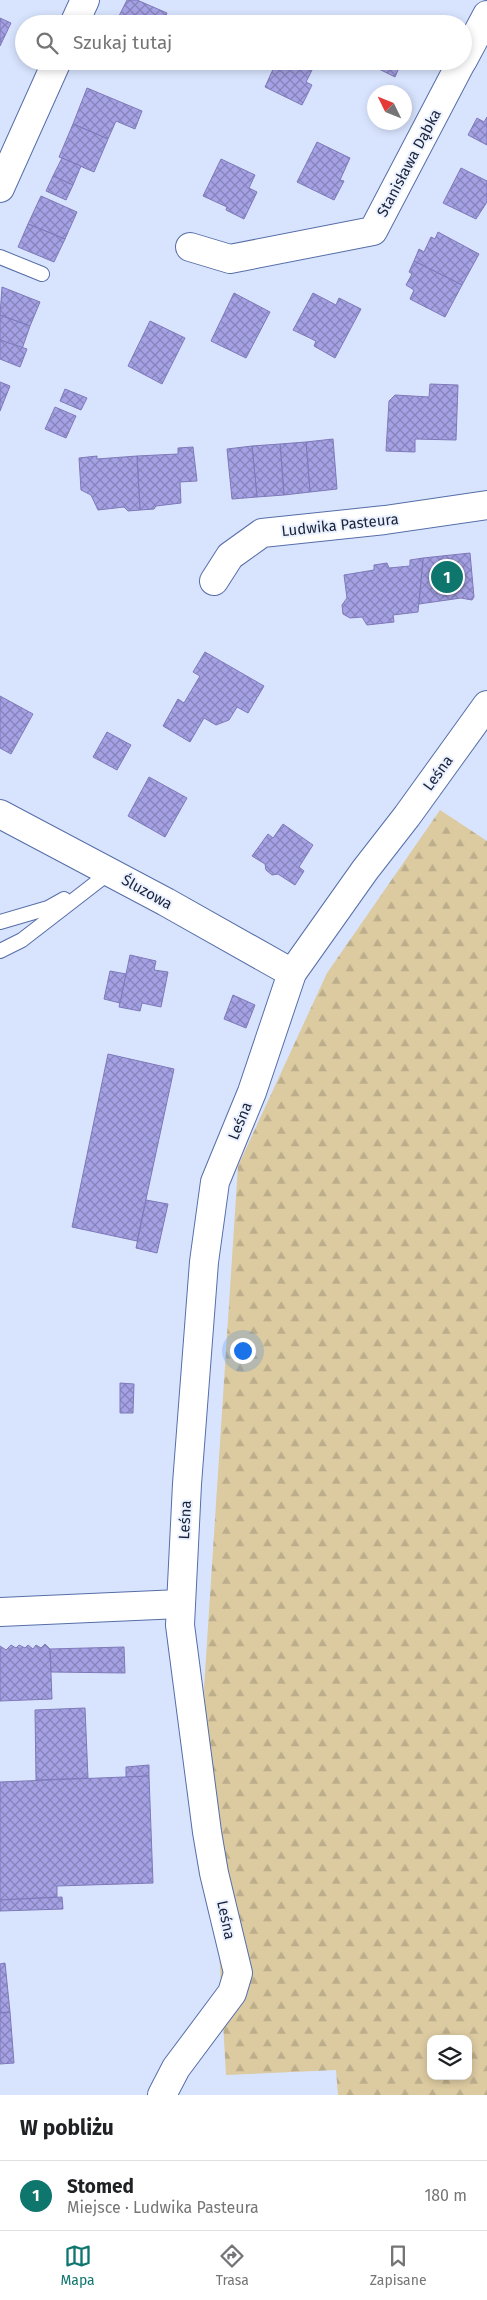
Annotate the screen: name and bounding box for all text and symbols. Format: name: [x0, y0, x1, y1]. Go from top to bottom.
search box: [15, 15, 472, 70]
icon: search: [33, 29, 61, 57]
text: Szukaj tutaj: [73, 31, 172, 54]
north arrow: [367, 85, 412, 130]
street label: Stanisława Dąbka: [373, 106, 445, 220]
street label: Ludwika Pasteura: [280, 510, 400, 540]
pin: 1: [431, 558, 463, 596]
street label: Leśna: [419, 752, 457, 794]
street label: Śluzowa: [118, 871, 176, 913]
street label: Leśna: [224, 1099, 256, 1143]
your location: [230, 1338, 256, 1364]
street label: Leśna: [175, 1500, 195, 1540]
street label: Leśna: [213, 1899, 239, 1941]
map controls: [427, 2035, 472, 2080]
button: layers: [427, 2035, 472, 2080]
text: W pobliżu: [20, 2115, 114, 2141]
text: Stomed: [67, 2175, 134, 2198]
text: 1: [32, 2186, 40, 2205]
text: 180 m: [424, 2186, 467, 2205]
text: Miejsce · Ludwika Pasteura: [67, 2198, 259, 2217]
tab: Mapa: [60, 2242, 95, 2289]
tab: Trasa: [216, 2242, 249, 2289]
tab: Zapisane: [370, 2242, 427, 2289]

